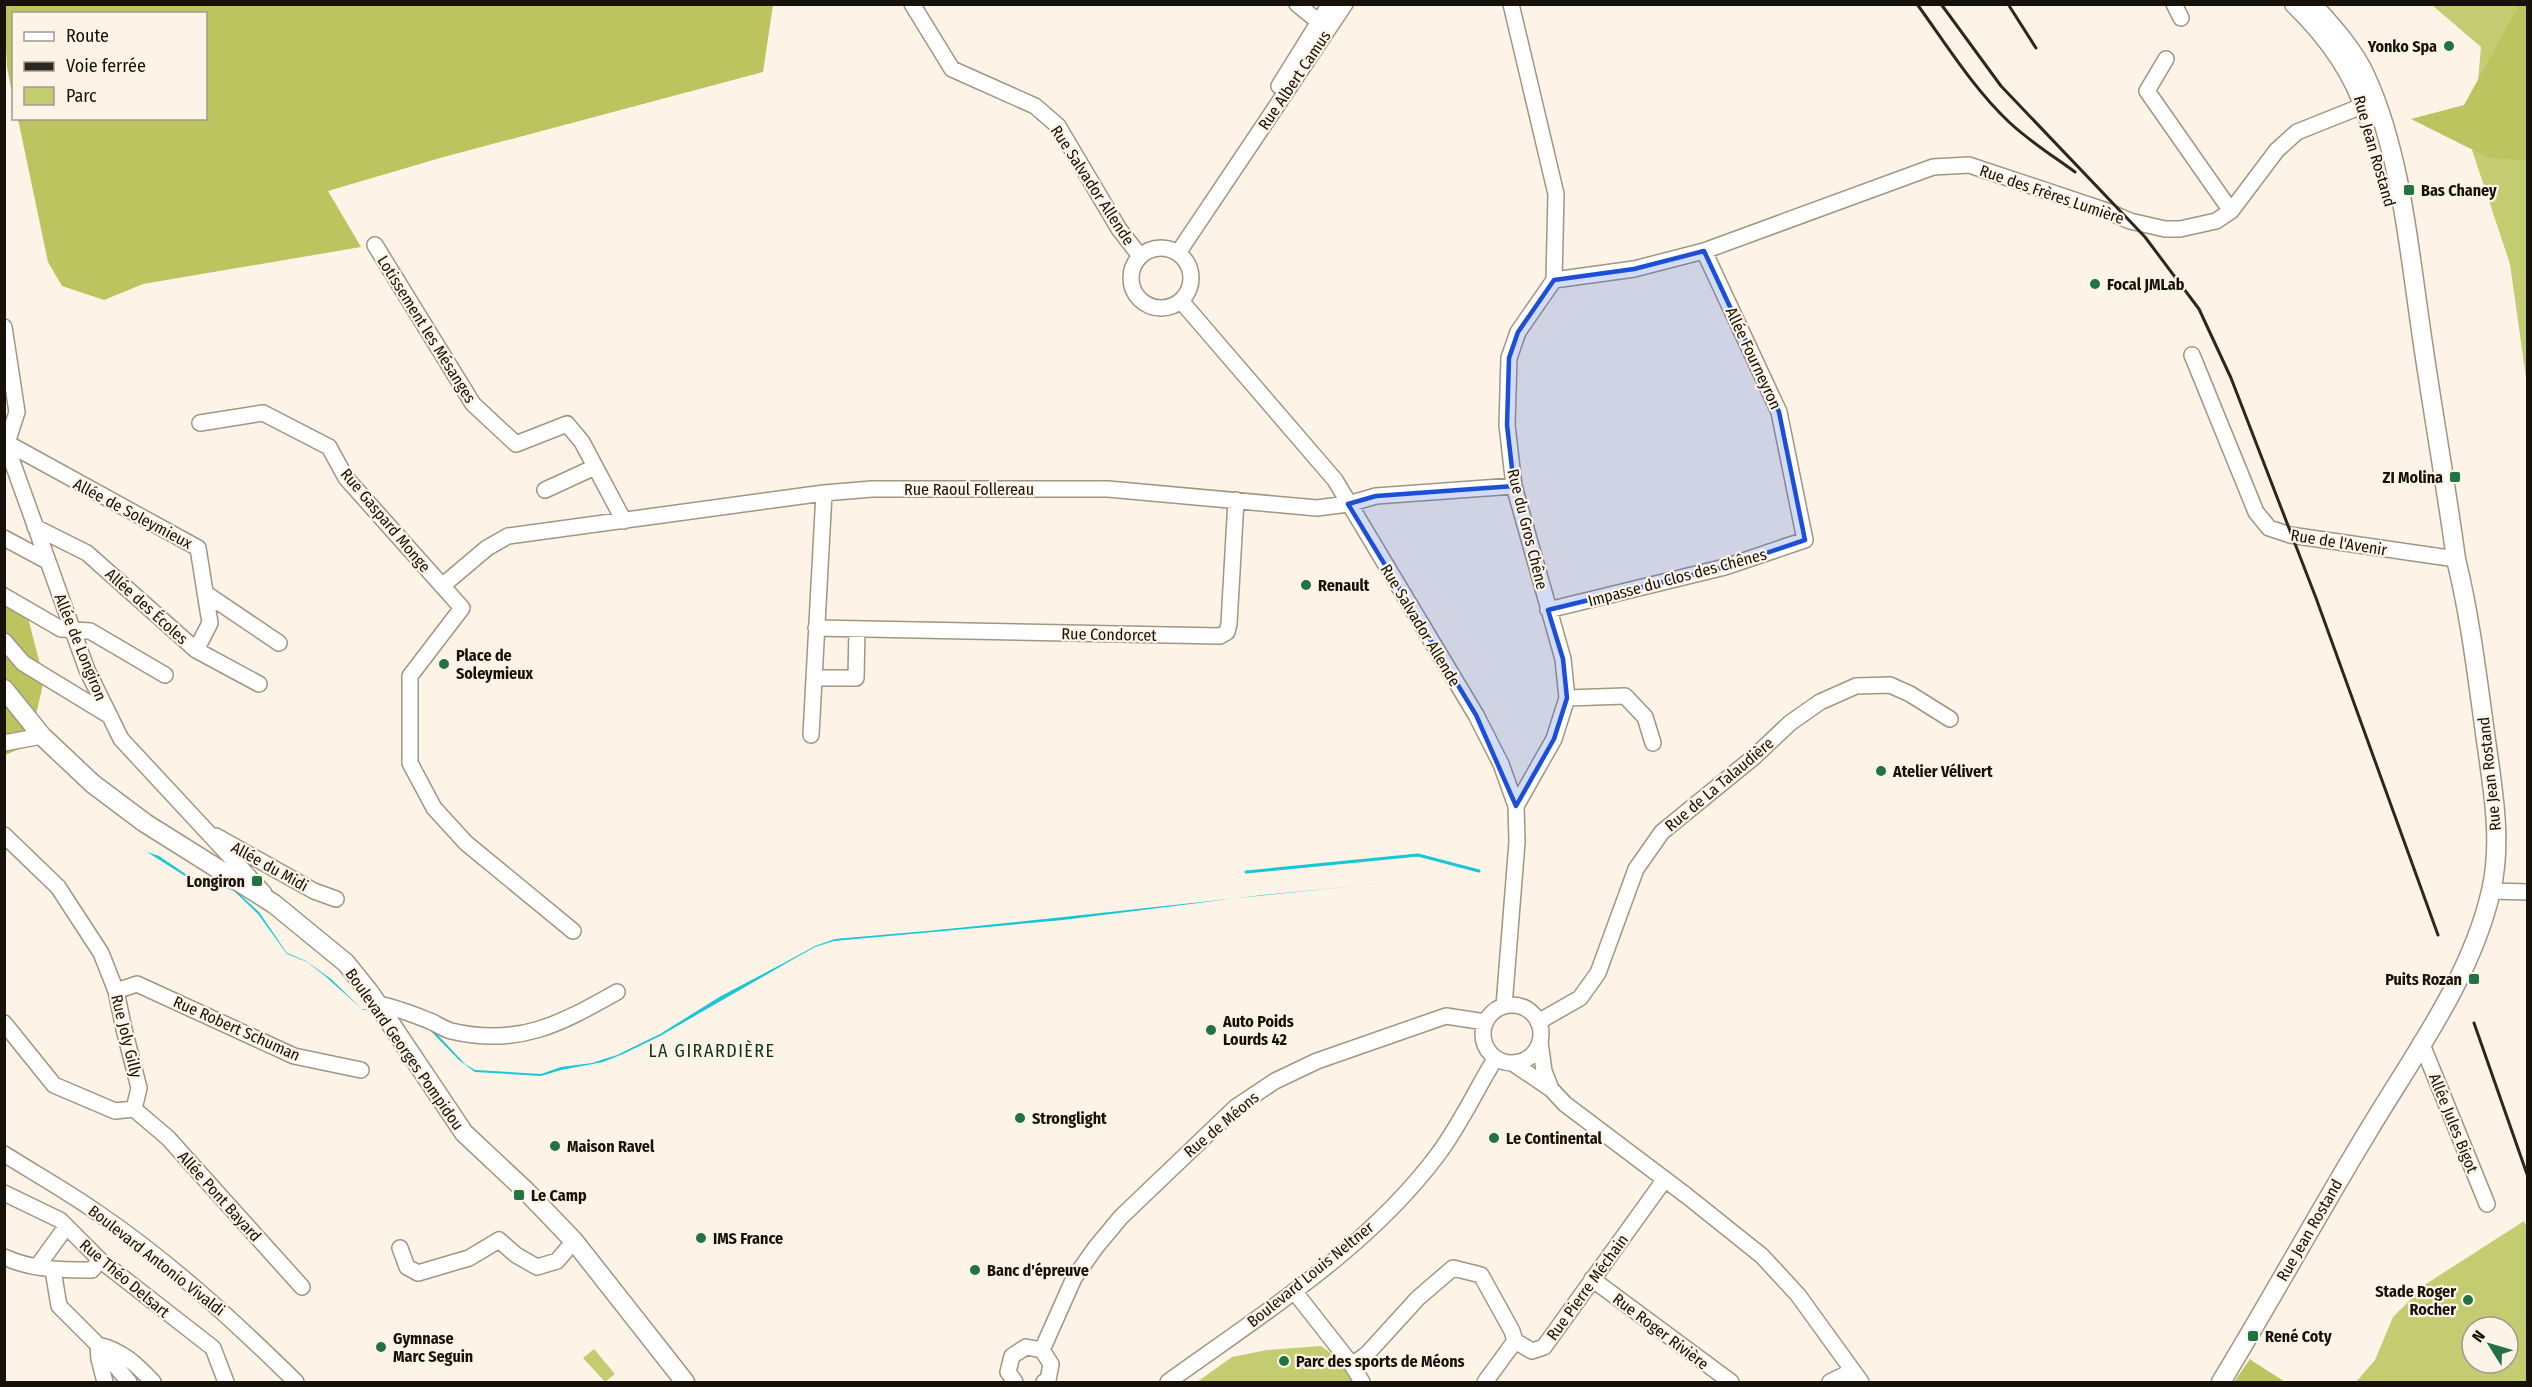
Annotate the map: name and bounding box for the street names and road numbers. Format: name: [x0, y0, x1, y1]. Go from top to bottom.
street label: Rue Albert Camus: [1254, 27, 1335, 134]
street label: Rue Jean Rostand: [2350, 93, 2399, 209]
street label: Rue Salvador Allende: [1047, 122, 1138, 249]
street label: Rue des Frères Lumière: [1977, 161, 2127, 228]
street label: Lotissement les Mésanges: [373, 252, 480, 407]
street label: Allée Fourneyron: [1722, 304, 1786, 412]
street label: Rue Gaspard Monge: [337, 465, 435, 576]
street label: Rue du Gros Chêne: [1503, 467, 1552, 591]
street label: Allée de Soleymieux: [70, 474, 195, 553]
street label: Rue Raoul Follereau: [904, 480, 1034, 499]
street label: Rue de l'Avenir: [2289, 526, 2389, 560]
street label: Impasse du Clos des Chênes: [1586, 544, 1769, 610]
street label: Rue Salvador Allende: [1377, 561, 1465, 690]
street label: Allée des Écoles: [101, 564, 192, 648]
street label: Allée de Longiron: [50, 591, 111, 703]
street label: Rue Condorcet: [1061, 624, 1158, 645]
street label: Rue Jean Rostand: [2474, 716, 2505, 832]
street label: Rue de La Talaudière: [1661, 733, 1777, 835]
street label: Allée du Midi: [228, 838, 312, 895]
street label: Boulevard Georges Pompidou: [341, 965, 468, 1134]
street label: Rue Robert Schuman: [170, 992, 303, 1065]
street label: Rue Joly Gilly: [107, 993, 146, 1081]
street label: Allée Jules Bigot: [2425, 1071, 2482, 1176]
street label: Rue de Méons: [1180, 1087, 1263, 1161]
street label: Allée Pont Bayard: [174, 1147, 265, 1245]
street label: Rue Jean Rostand: [2273, 1176, 2346, 1285]
street label: Boulevard Antonio Vivaldi: [85, 1201, 229, 1320]
street label: Boulevard Louis Neltner: [1243, 1217, 1378, 1331]
street label: Rue Pierre Méchain: [1543, 1231, 1632, 1344]
street label: Rue Théo Delsart: [76, 1235, 174, 1322]
street label: Rue Roger Rivière: [1609, 1289, 1712, 1374]

